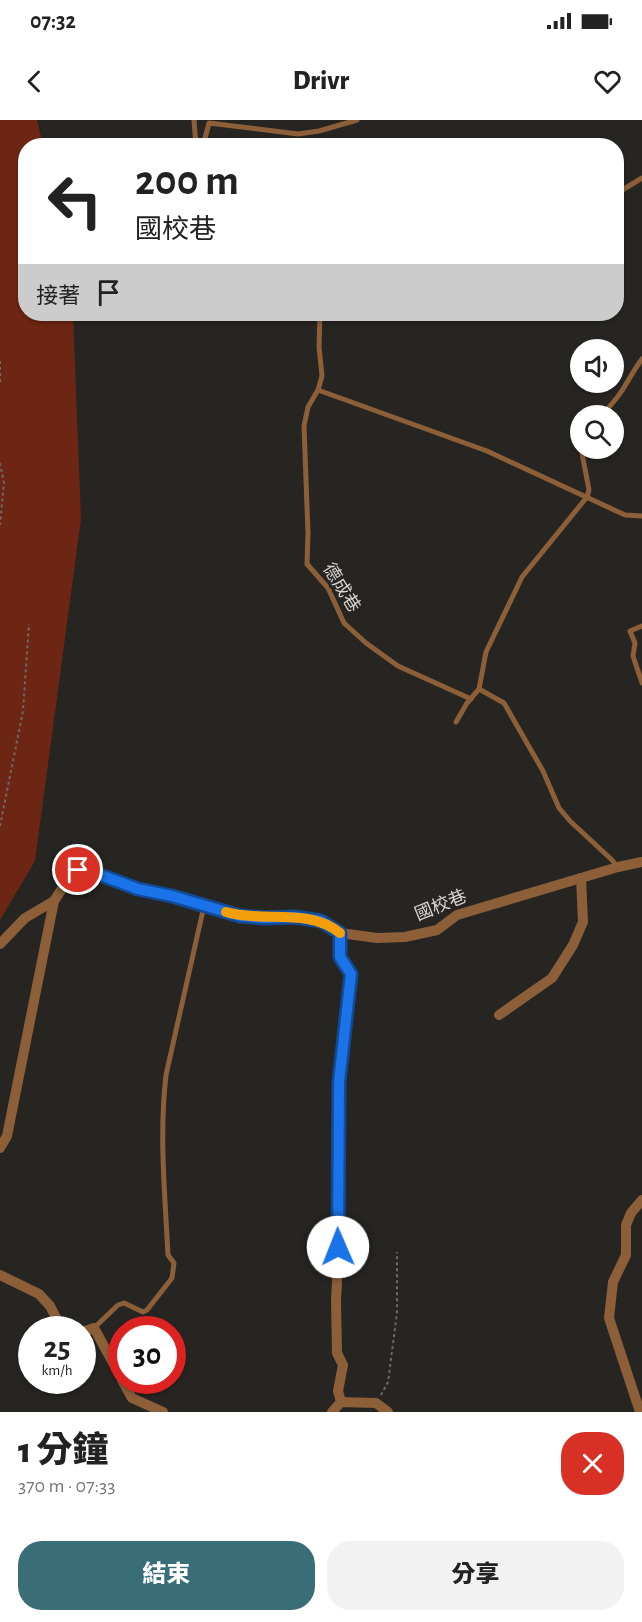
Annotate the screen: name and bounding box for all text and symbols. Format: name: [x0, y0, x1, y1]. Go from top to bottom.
text: 07:32: [30, 10, 76, 32]
icon: back: [18, 65, 51, 98]
icon: heart: [591, 65, 624, 98]
text: Drivr: [293, 67, 349, 94]
text: 200 m: [135, 160, 239, 202]
icon: left: [36, 162, 114, 240]
text: 國校巷: [135, 216, 216, 243]
icon: arrive: [92, 276, 125, 309]
text: 接著: [36, 285, 80, 307]
map controls: [570, 339, 624, 459]
button: sound: [570, 339, 624, 393]
button: search: [570, 405, 624, 459]
street label: 德成巷: [319, 559, 365, 616]
pin: [52, 844, 103, 895]
icon: arrive: [61, 853, 94, 886]
street label: 國校巷: [412, 886, 469, 924]
position arrow: [306, 1215, 370, 1279]
speed limit sign: 30: [108, 1316, 186, 1394]
text: 25: [43, 1333, 71, 1363]
text: km/h: [42, 1363, 72, 1378]
button: close: [561, 1432, 624, 1495]
text: 1 分鐘: [18, 1433, 108, 1469]
text: 370 m · 07:33: [18, 1476, 116, 1496]
button: 結束: [18, 1541, 315, 1610]
button: 分享: [327, 1541, 624, 1610]

